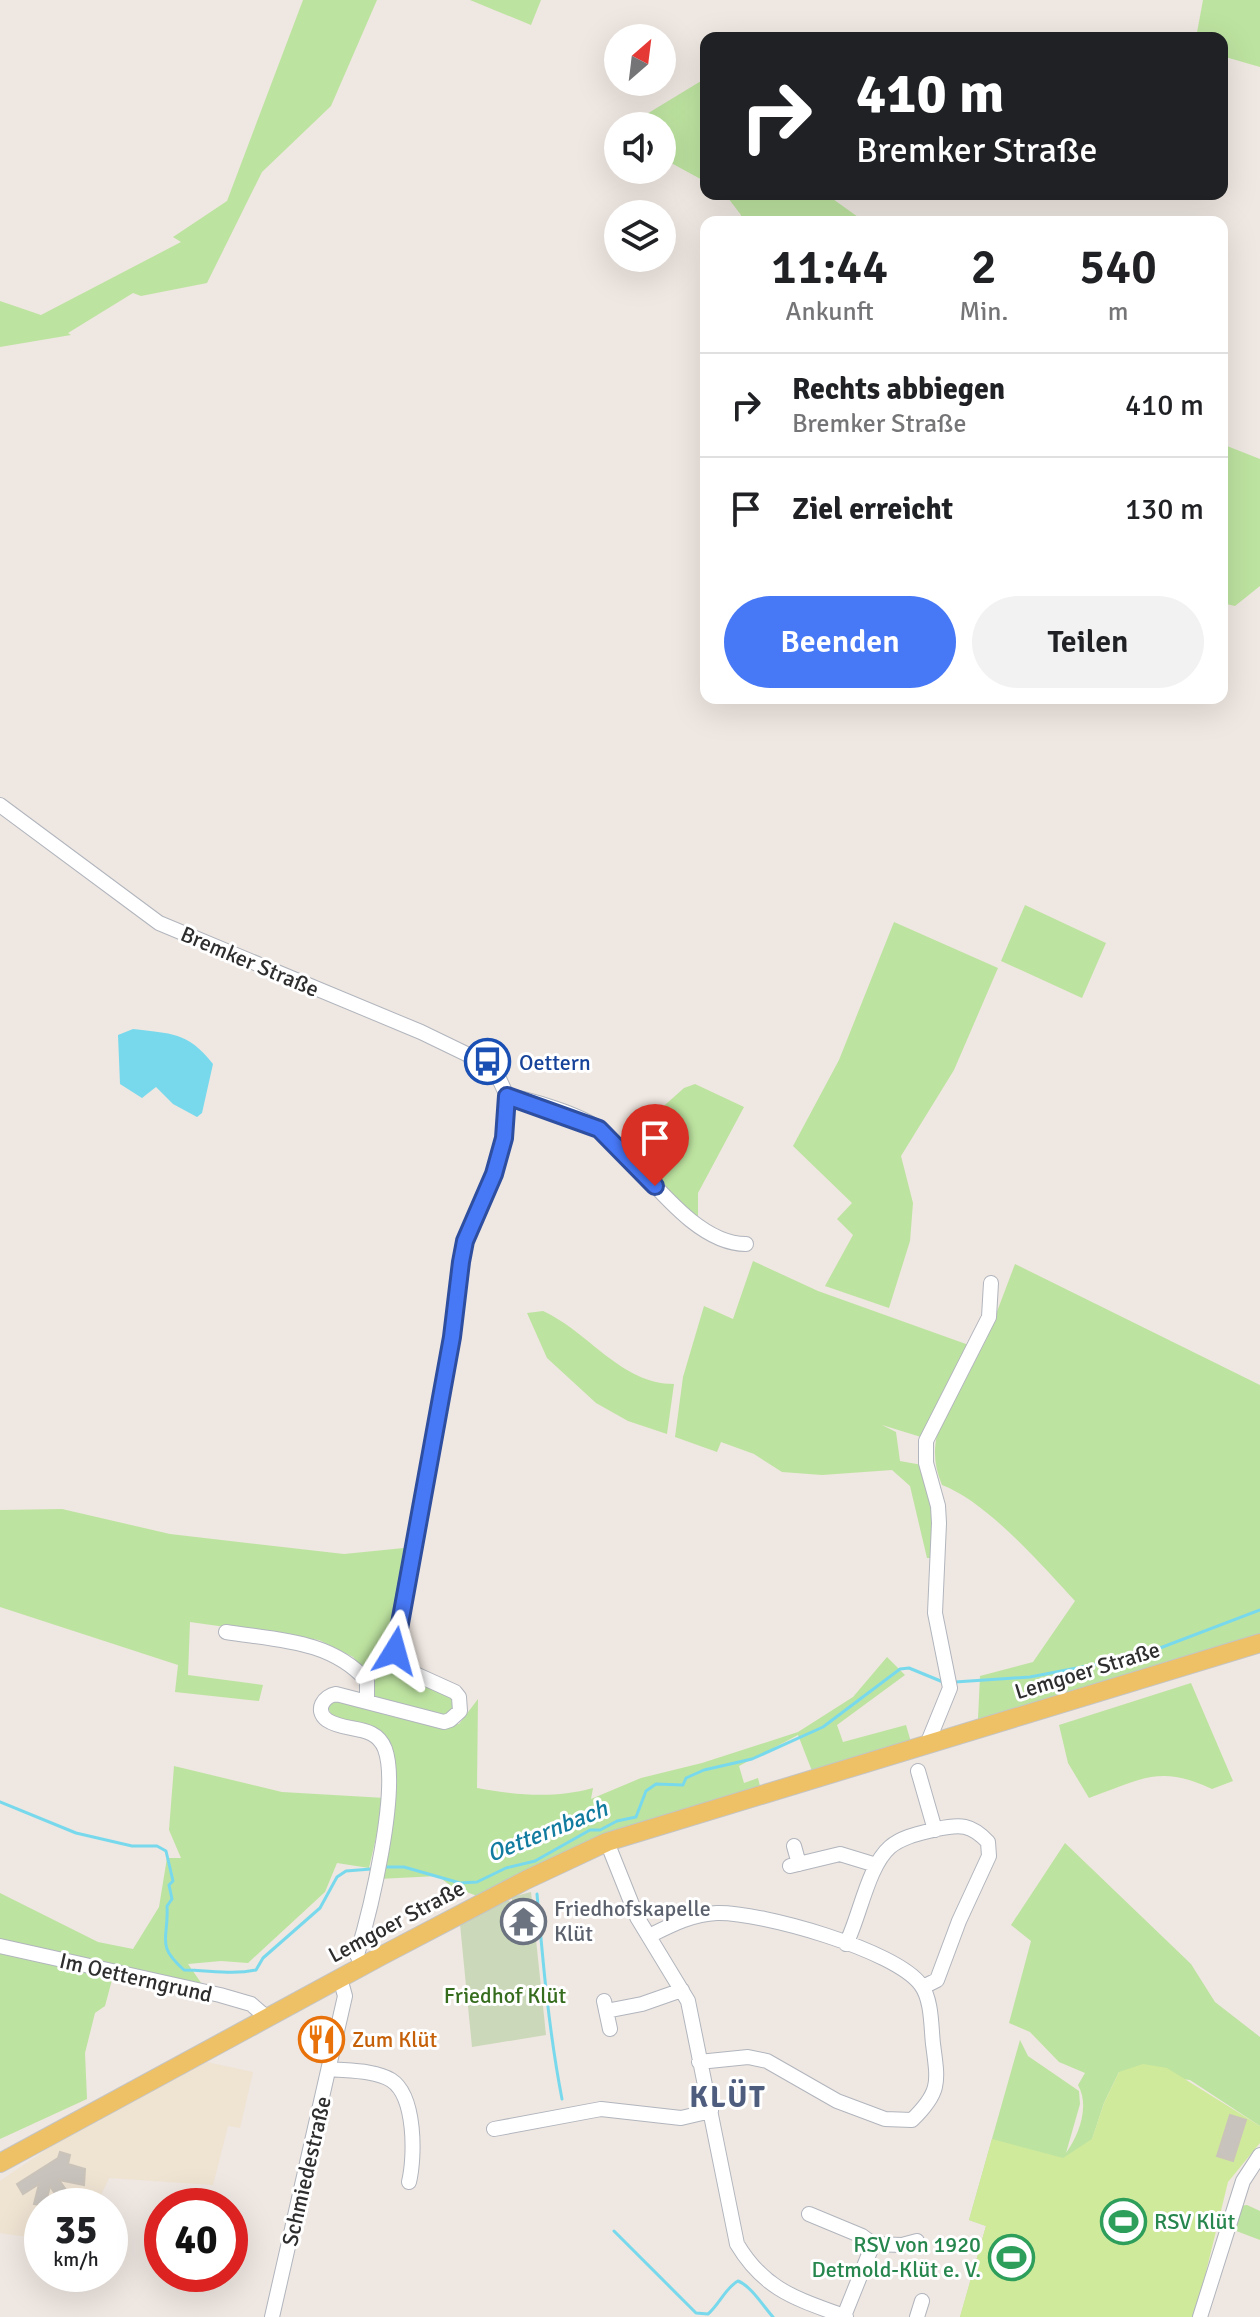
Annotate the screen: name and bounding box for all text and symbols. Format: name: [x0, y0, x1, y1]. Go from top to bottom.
north arrow: [604, 24, 676, 96]
map controls: [604, 24, 676, 272]
text: 410 m: [856, 59, 1004, 128]
icon: right: [724, 64, 828, 168]
button: sound: [604, 112, 676, 184]
text: Bremker Straße: [856, 128, 1097, 173]
button: layers: [604, 200, 676, 272]
text: 11:44: [771, 238, 888, 297]
text: 2: [971, 238, 997, 297]
text: 540: [1079, 238, 1157, 297]
text: Ankunft: [786, 296, 874, 328]
text: Min.: [959, 296, 1008, 328]
text: m: [1108, 296, 1128, 328]
text: Rechts abbiegen: [792, 371, 1005, 408]
icon: right: [724, 383, 768, 427]
text: 410 m: [1125, 387, 1204, 424]
text: Bremker Straße: [792, 408, 966, 440]
icon: arrive: [724, 487, 768, 531]
text: Ziel erreicht: [792, 491, 953, 528]
text: 130 m: [1125, 491, 1204, 528]
button: Beenden: [724, 596, 956, 688]
button: Teilen: [972, 596, 1204, 688]
street label: Bremker Straße: [177, 920, 323, 1003]
bus stop icon: Oettern: [464, 1038, 512, 1086]
place label: Oettern: [519, 1049, 591, 1076]
pin: [621, 1104, 689, 1186]
icon: arrive: [633, 1116, 677, 1160]
position arrow: [353, 1609, 437, 1693]
street label: Lemgoer Straße: [1011, 1636, 1163, 1705]
water label: Oetternbach: [482, 1793, 613, 1869]
street label: Lemgoer Straße: [324, 1874, 469, 1969]
place label: Friedhofskapelle Klüt: [554, 1895, 711, 1947]
temple icon: Friedhofskapelle Klüt: [499, 1897, 547, 1945]
street label: Im Oetterngrund: [57, 1947, 215, 2008]
park label: Friedhof Klüt: [444, 1982, 567, 2009]
restaurant icon: Zum Klüt: [297, 2015, 345, 2063]
place label: Zum Klüt: [352, 2026, 438, 2053]
district label: KLÜT: [689, 2079, 767, 2116]
street label: Schmiedestraße: [276, 2094, 337, 2249]
speed limit sign: 40: [144, 2188, 248, 2292]
sports icon: RSV Klüt: [1099, 2197, 1147, 2245]
text: 35: [54, 2205, 98, 2255]
place label: RSV Klüt: [1154, 2208, 1236, 2235]
place label: RSV von 1920 Detmold-Klüt e. V.: [811, 2231, 981, 2283]
sports icon: RSV von 1920 Detmold-Klüt e. V.: [988, 2233, 1036, 2281]
text: km/h: [53, 2247, 99, 2272]

